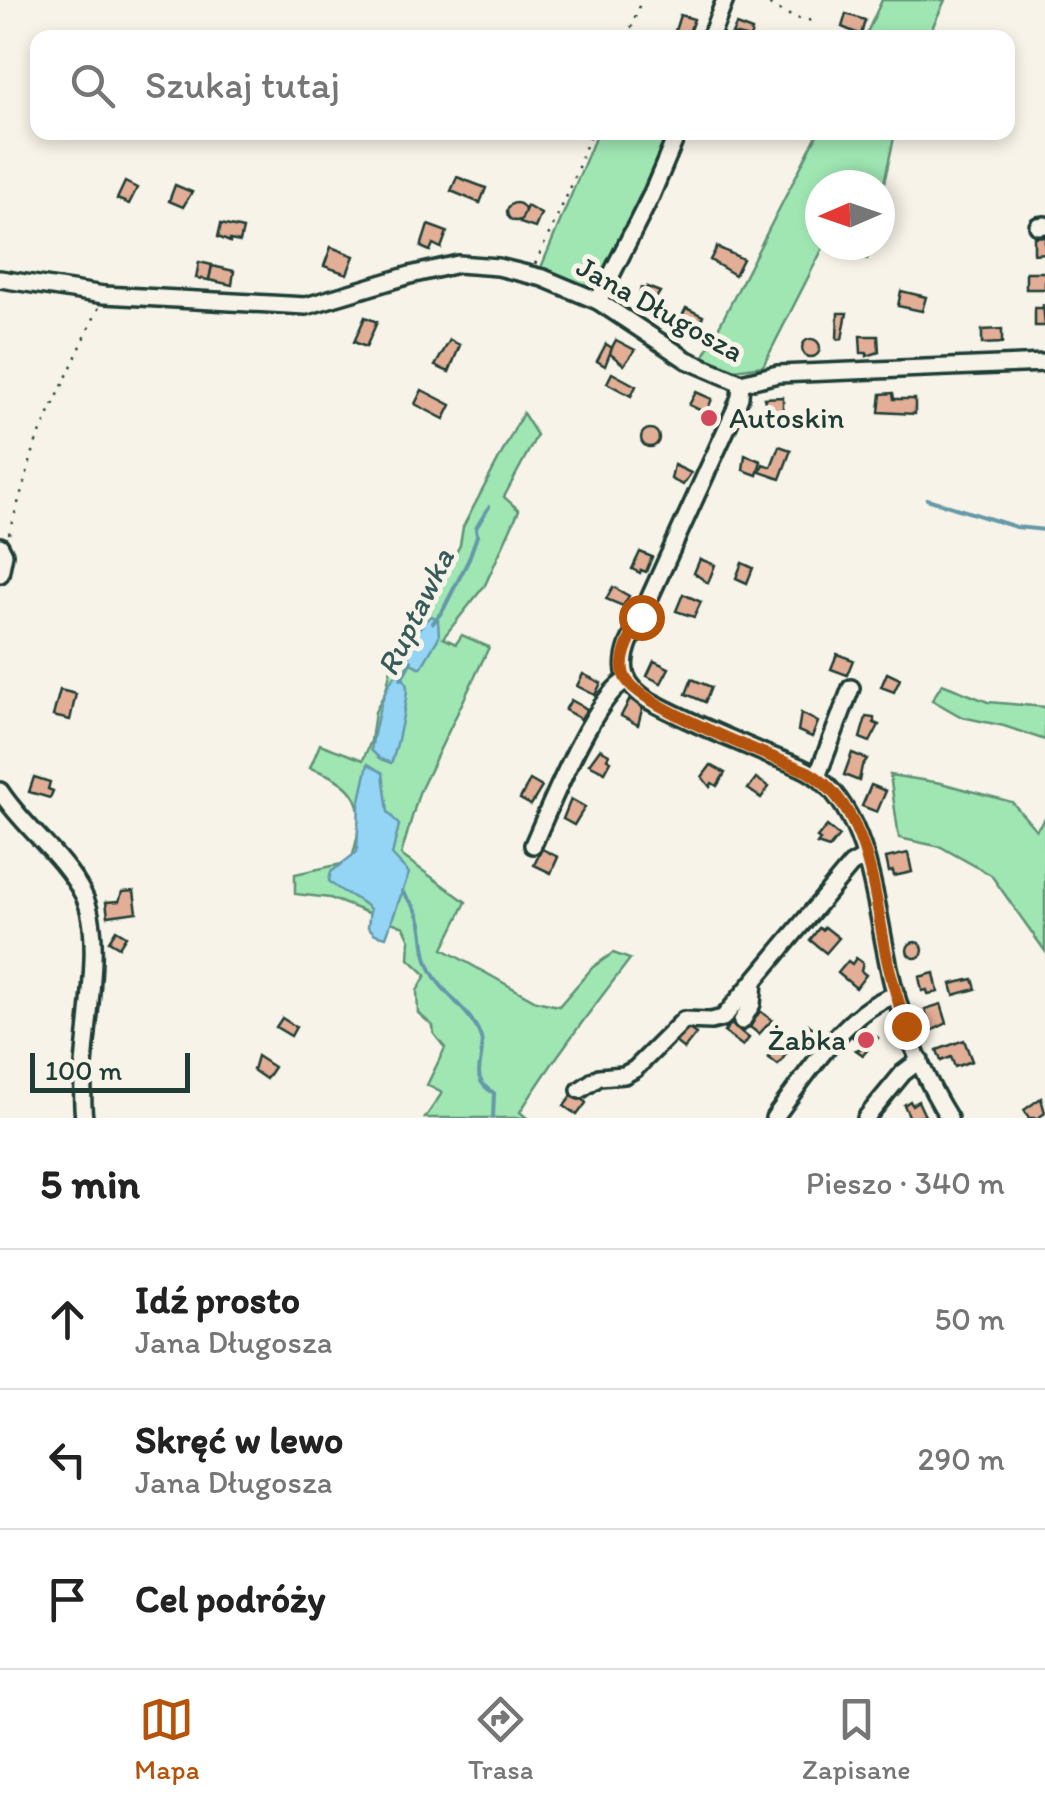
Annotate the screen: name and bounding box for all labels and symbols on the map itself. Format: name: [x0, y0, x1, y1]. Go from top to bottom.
north arrow: [805, 170, 895, 260]
street label: Jana Długosza: [570, 248, 750, 370]
place label: Autoskin: [729, 399, 845, 436]
marker: Autoskin: [698, 407, 720, 429]
water label: Ruptawka: [368, 542, 462, 682]
route start: [619, 595, 665, 641]
route end: [884, 1004, 930, 1050]
place label: Żabka: [768, 1021, 846, 1058]
marker: Żabka: [855, 1029, 877, 1051]
scale bar: [30, 1048, 190, 1092]

